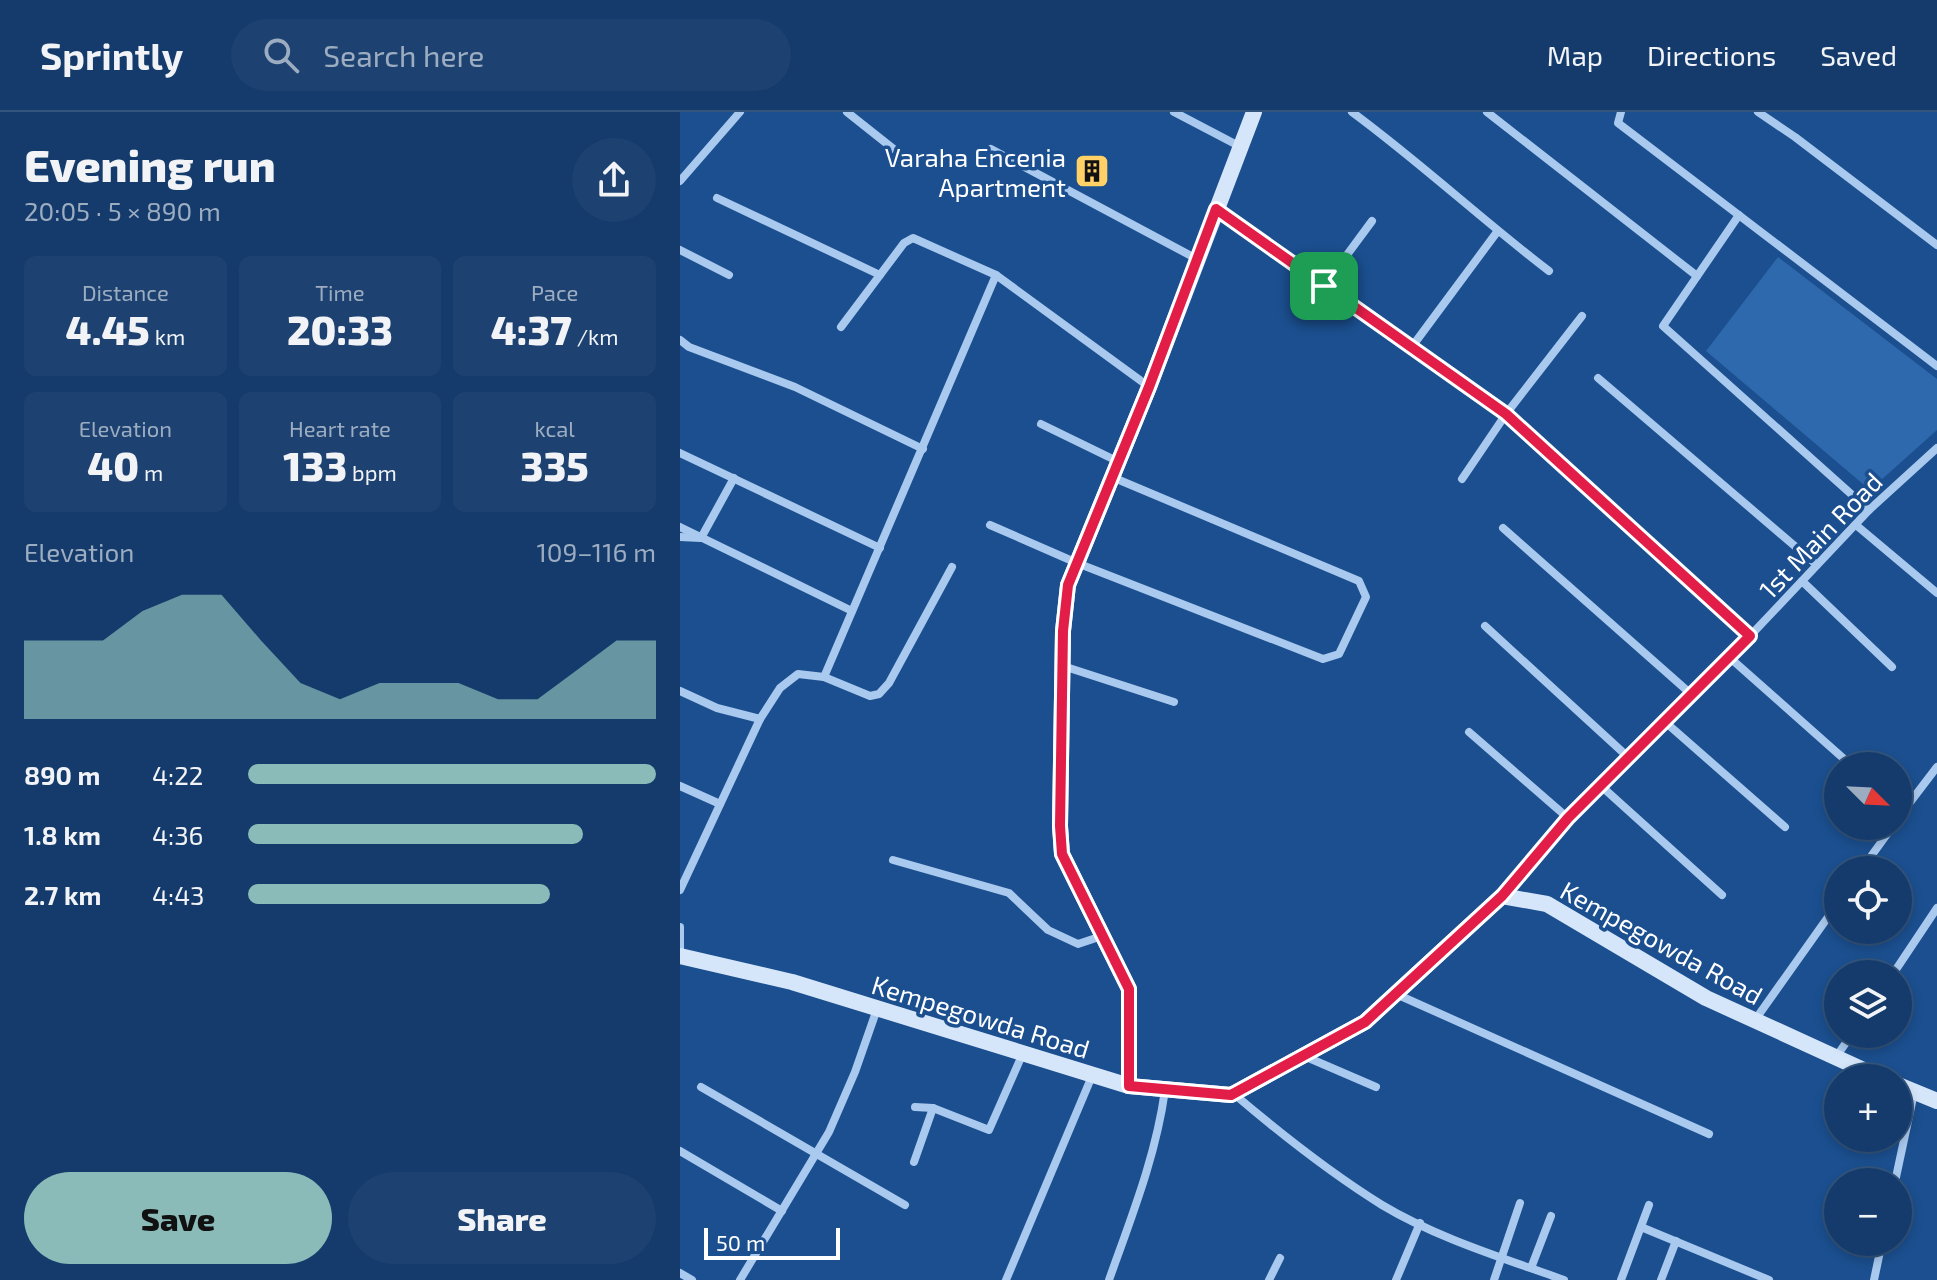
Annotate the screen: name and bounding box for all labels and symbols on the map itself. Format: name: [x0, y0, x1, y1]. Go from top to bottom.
place label: Varaha Encenia Apartment: [885, 141, 1066, 202]
building icon: Varaha Encenia Apartment: [1073, 152, 1111, 190]
pin: [1290, 252, 1358, 320]
street label: 1st Main Road: [1752, 465, 1888, 605]
north arrow: [1824, 752, 1912, 840]
street label: Kempegowda Road: [1556, 874, 1768, 1010]
street label: Kempegowda Road: [868, 968, 1094, 1064]
scale bar: [704, 1224, 840, 1260]

